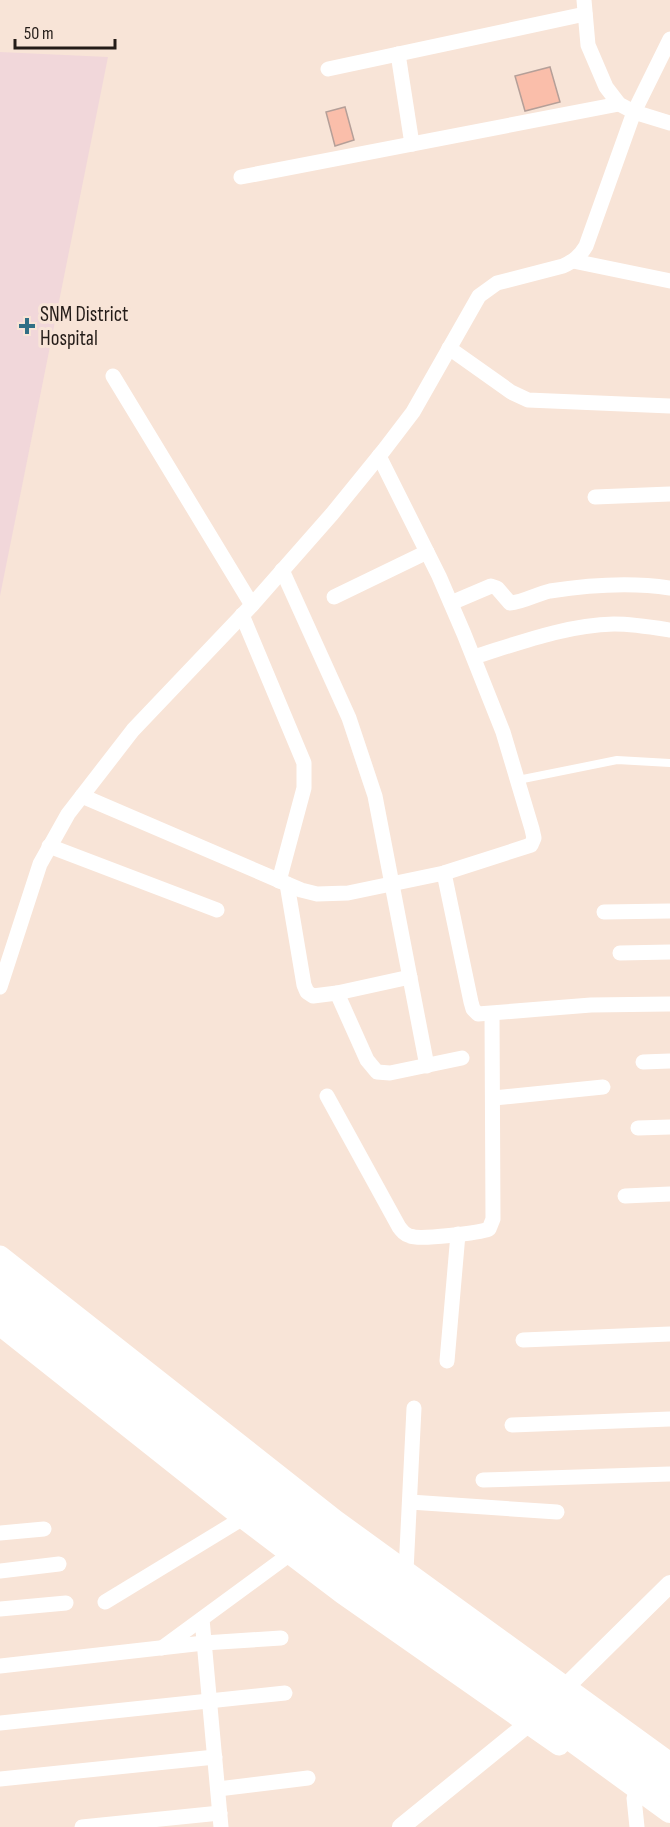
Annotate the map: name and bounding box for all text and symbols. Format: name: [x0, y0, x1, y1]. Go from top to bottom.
scale bar: [15, 12, 116, 50]
text: 50 m: [24, 23, 54, 44]
place label: SNM District Hospital: [40, 302, 128, 351]
marker: SNM District Hospital: [18, 317, 36, 335]

